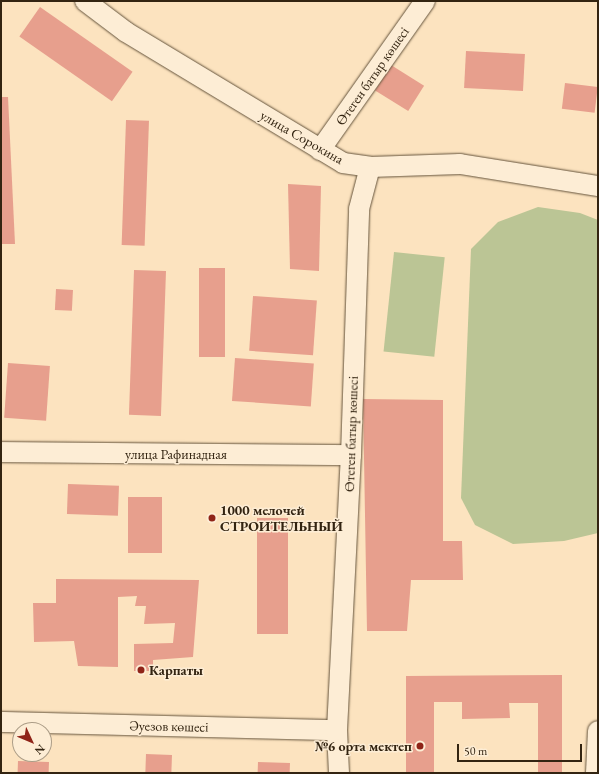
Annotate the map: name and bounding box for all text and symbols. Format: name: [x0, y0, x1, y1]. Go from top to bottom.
street label: Өтеген батыр көшесі: [332, 24, 412, 128]
street label: улица Сорокина: [257, 106, 347, 168]
street label: Өтеген батыр көшесі: [341, 376, 361, 492]
street label: улица Рафинадная: [125, 446, 227, 462]
place label: 1000 мелочей СТРОИТЕЛЬНЫЙ: [220, 502, 343, 534]
marker: 1000 мелочей СТРОИТЕЛЬНЫЙ: [207, 513, 217, 523]
place label: Карпаты: [149, 662, 203, 678]
marker: Карпаты: [136, 665, 146, 675]
street label: Әуезов көшесі: [129, 717, 209, 735]
north arrow: [12, 722, 52, 762]
scale bar: [459, 736, 584, 762]
place label: №6 орта мектеп: [315, 738, 412, 754]
marker: №6 орта мектеп: [415, 741, 425, 751]
text: N: [32, 742, 48, 758]
text: 50 m: [464, 743, 487, 759]

